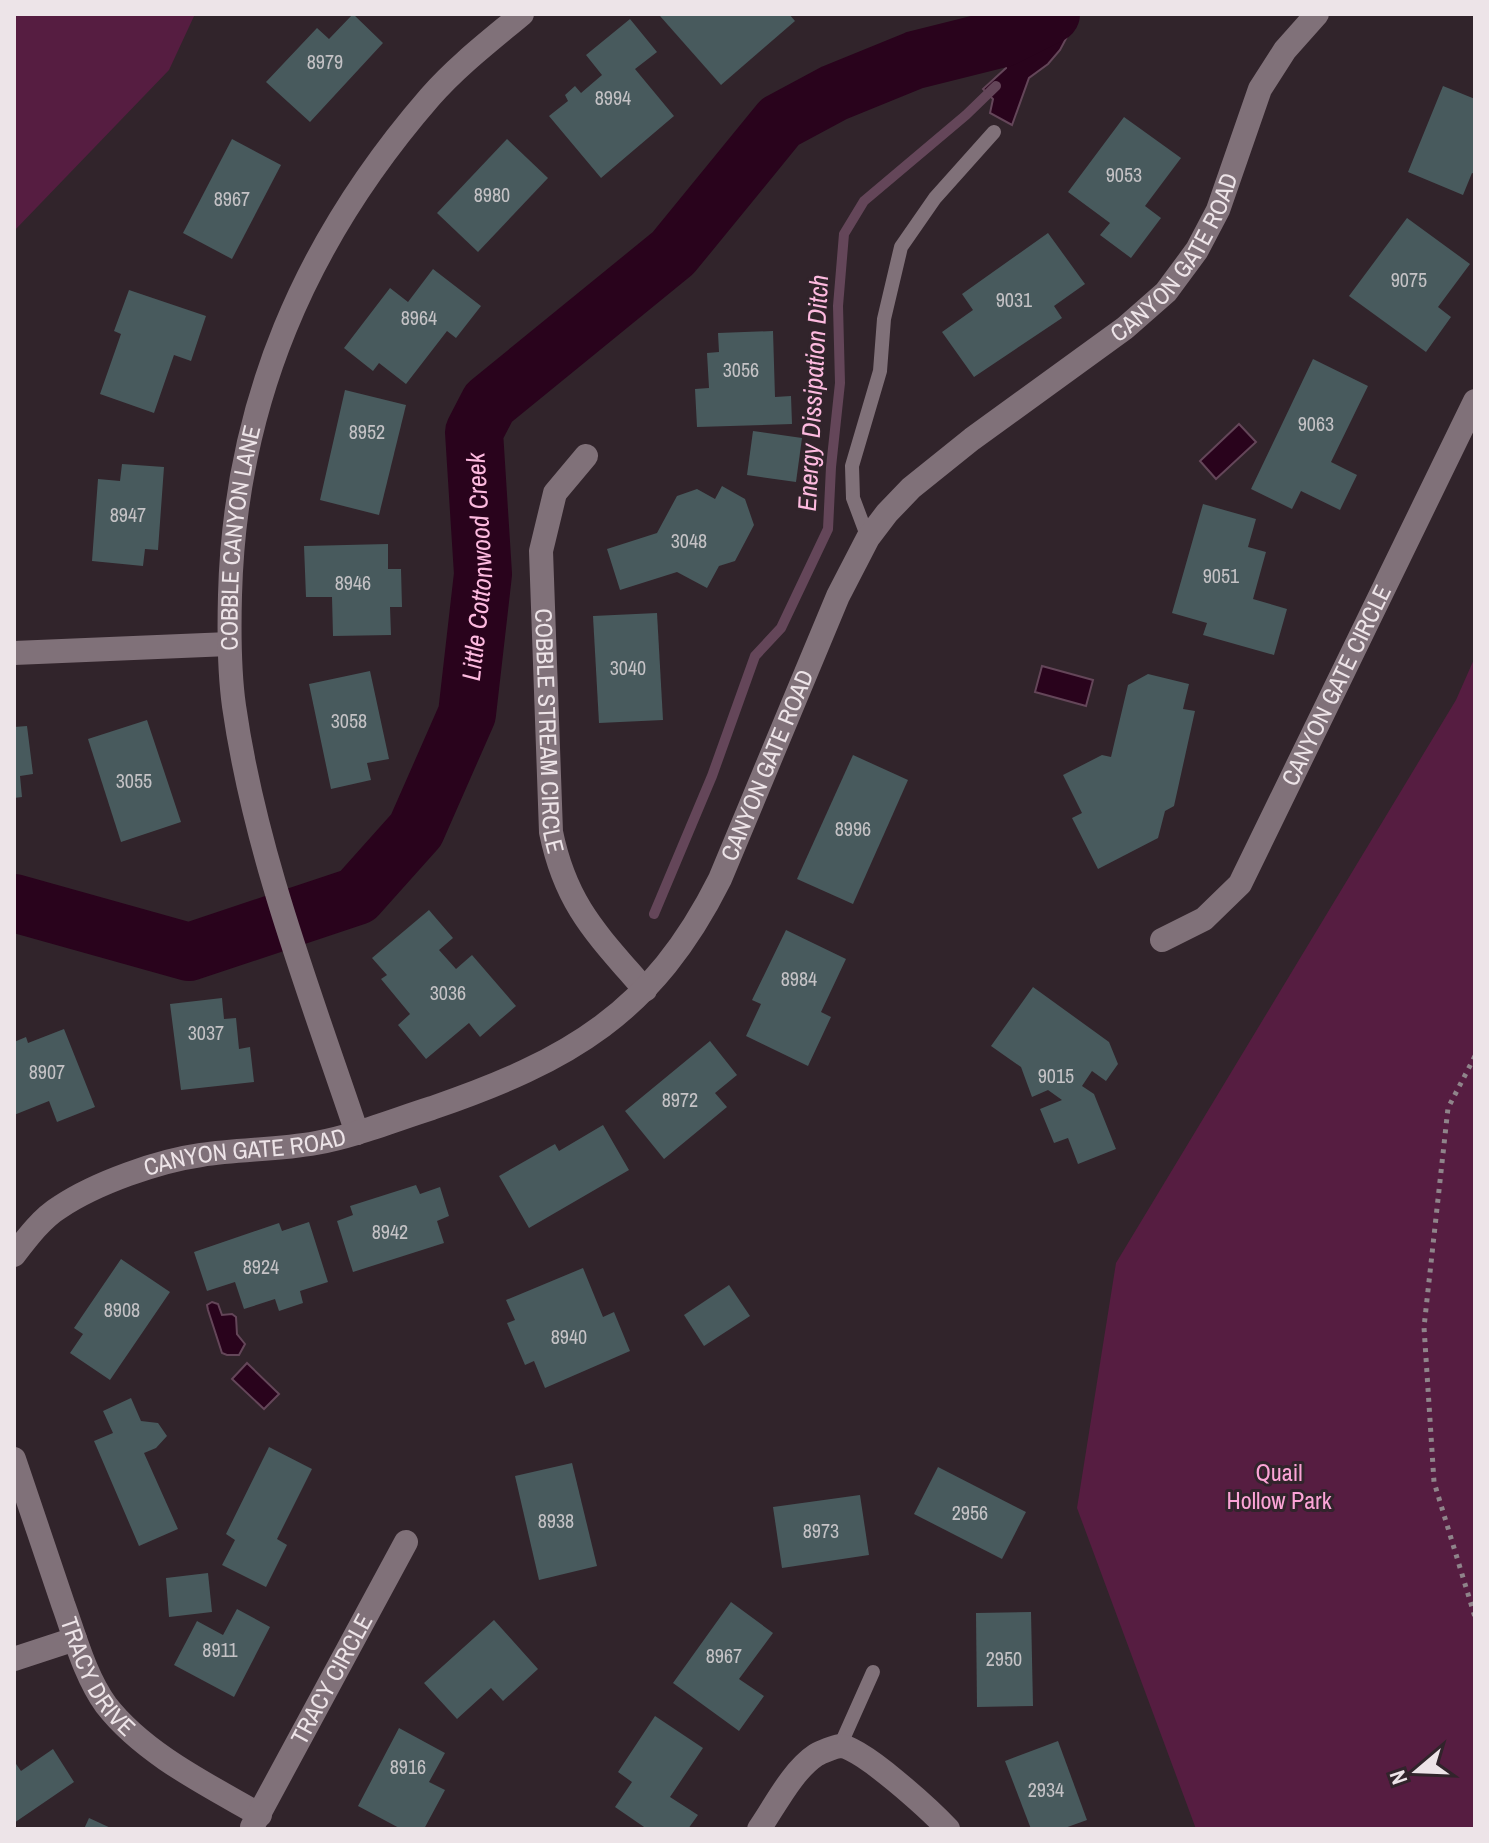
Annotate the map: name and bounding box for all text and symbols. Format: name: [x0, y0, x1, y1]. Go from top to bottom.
house number: 8979: [307, 48, 343, 75]
house number: 8994: [595, 84, 631, 111]
house number: 9053: [1106, 161, 1142, 188]
street label: CANYON GATE ROAD: [1103, 168, 1245, 349]
house number: 8980: [474, 181, 510, 208]
house number: 8967: [214, 185, 250, 212]
house number: 9075: [1391, 266, 1427, 293]
water label: Energy Dissipation Ditch: [789, 274, 836, 512]
house number: 9031: [996, 286, 1032, 313]
house number: 8964: [401, 304, 437, 331]
house number: 3056: [723, 356, 759, 383]
house number: 9063: [1298, 410, 1334, 437]
house number: 8952: [349, 418, 385, 445]
street label: COBBLE CANYON LANE: [212, 422, 267, 651]
water label: Little Cottonwood Creek: [453, 450, 500, 683]
house number: 8947: [110, 501, 146, 528]
house number: 3048: [671, 527, 707, 554]
house number: 9051: [1203, 562, 1239, 589]
house number: 8946: [335, 569, 371, 596]
street label: CANYON GATE CIRCLE: [1273, 579, 1398, 791]
street label: COBBLE STREAM CIRCLE: [528, 608, 572, 857]
house number: 3040: [610, 654, 646, 681]
street label: CANYON GATE ROAD: [712, 665, 821, 865]
house number: 3058: [331, 707, 367, 734]
house number: 3055: [116, 767, 152, 794]
house number: 8996: [835, 815, 871, 842]
house number: 8984: [781, 965, 817, 992]
house number: 3036: [430, 979, 466, 1006]
house number: 3037: [188, 1019, 224, 1046]
house number: 8907: [29, 1058, 65, 1085]
house number: 9015: [1038, 1062, 1074, 1089]
house number: 8972: [662, 1086, 698, 1113]
street label: CANYON GATE ROAD: [140, 1120, 349, 1183]
house number: 8942: [372, 1218, 408, 1245]
house number: 8924: [243, 1253, 279, 1280]
house number: 8908: [104, 1296, 140, 1323]
house number: 8940: [551, 1323, 587, 1350]
park label: Quail Hollow Park: [1227, 1456, 1332, 1516]
house number: 2956: [952, 1499, 988, 1526]
house number: 8938: [538, 1507, 574, 1534]
house number: 8973: [803, 1517, 839, 1544]
street label: TRACY CIRCLE: [283, 1608, 379, 1750]
street label: TRACY DRIVE: [54, 1613, 143, 1743]
house number: 8911: [202, 1636, 238, 1663]
house number: 8967: [706, 1642, 742, 1669]
house number: 2950: [986, 1645, 1022, 1672]
north arrow: [1377, 1731, 1457, 1811]
house number: 8916: [390, 1753, 426, 1780]
text: N: [1382, 1766, 1414, 1789]
house number: 2934: [1028, 1776, 1064, 1803]

